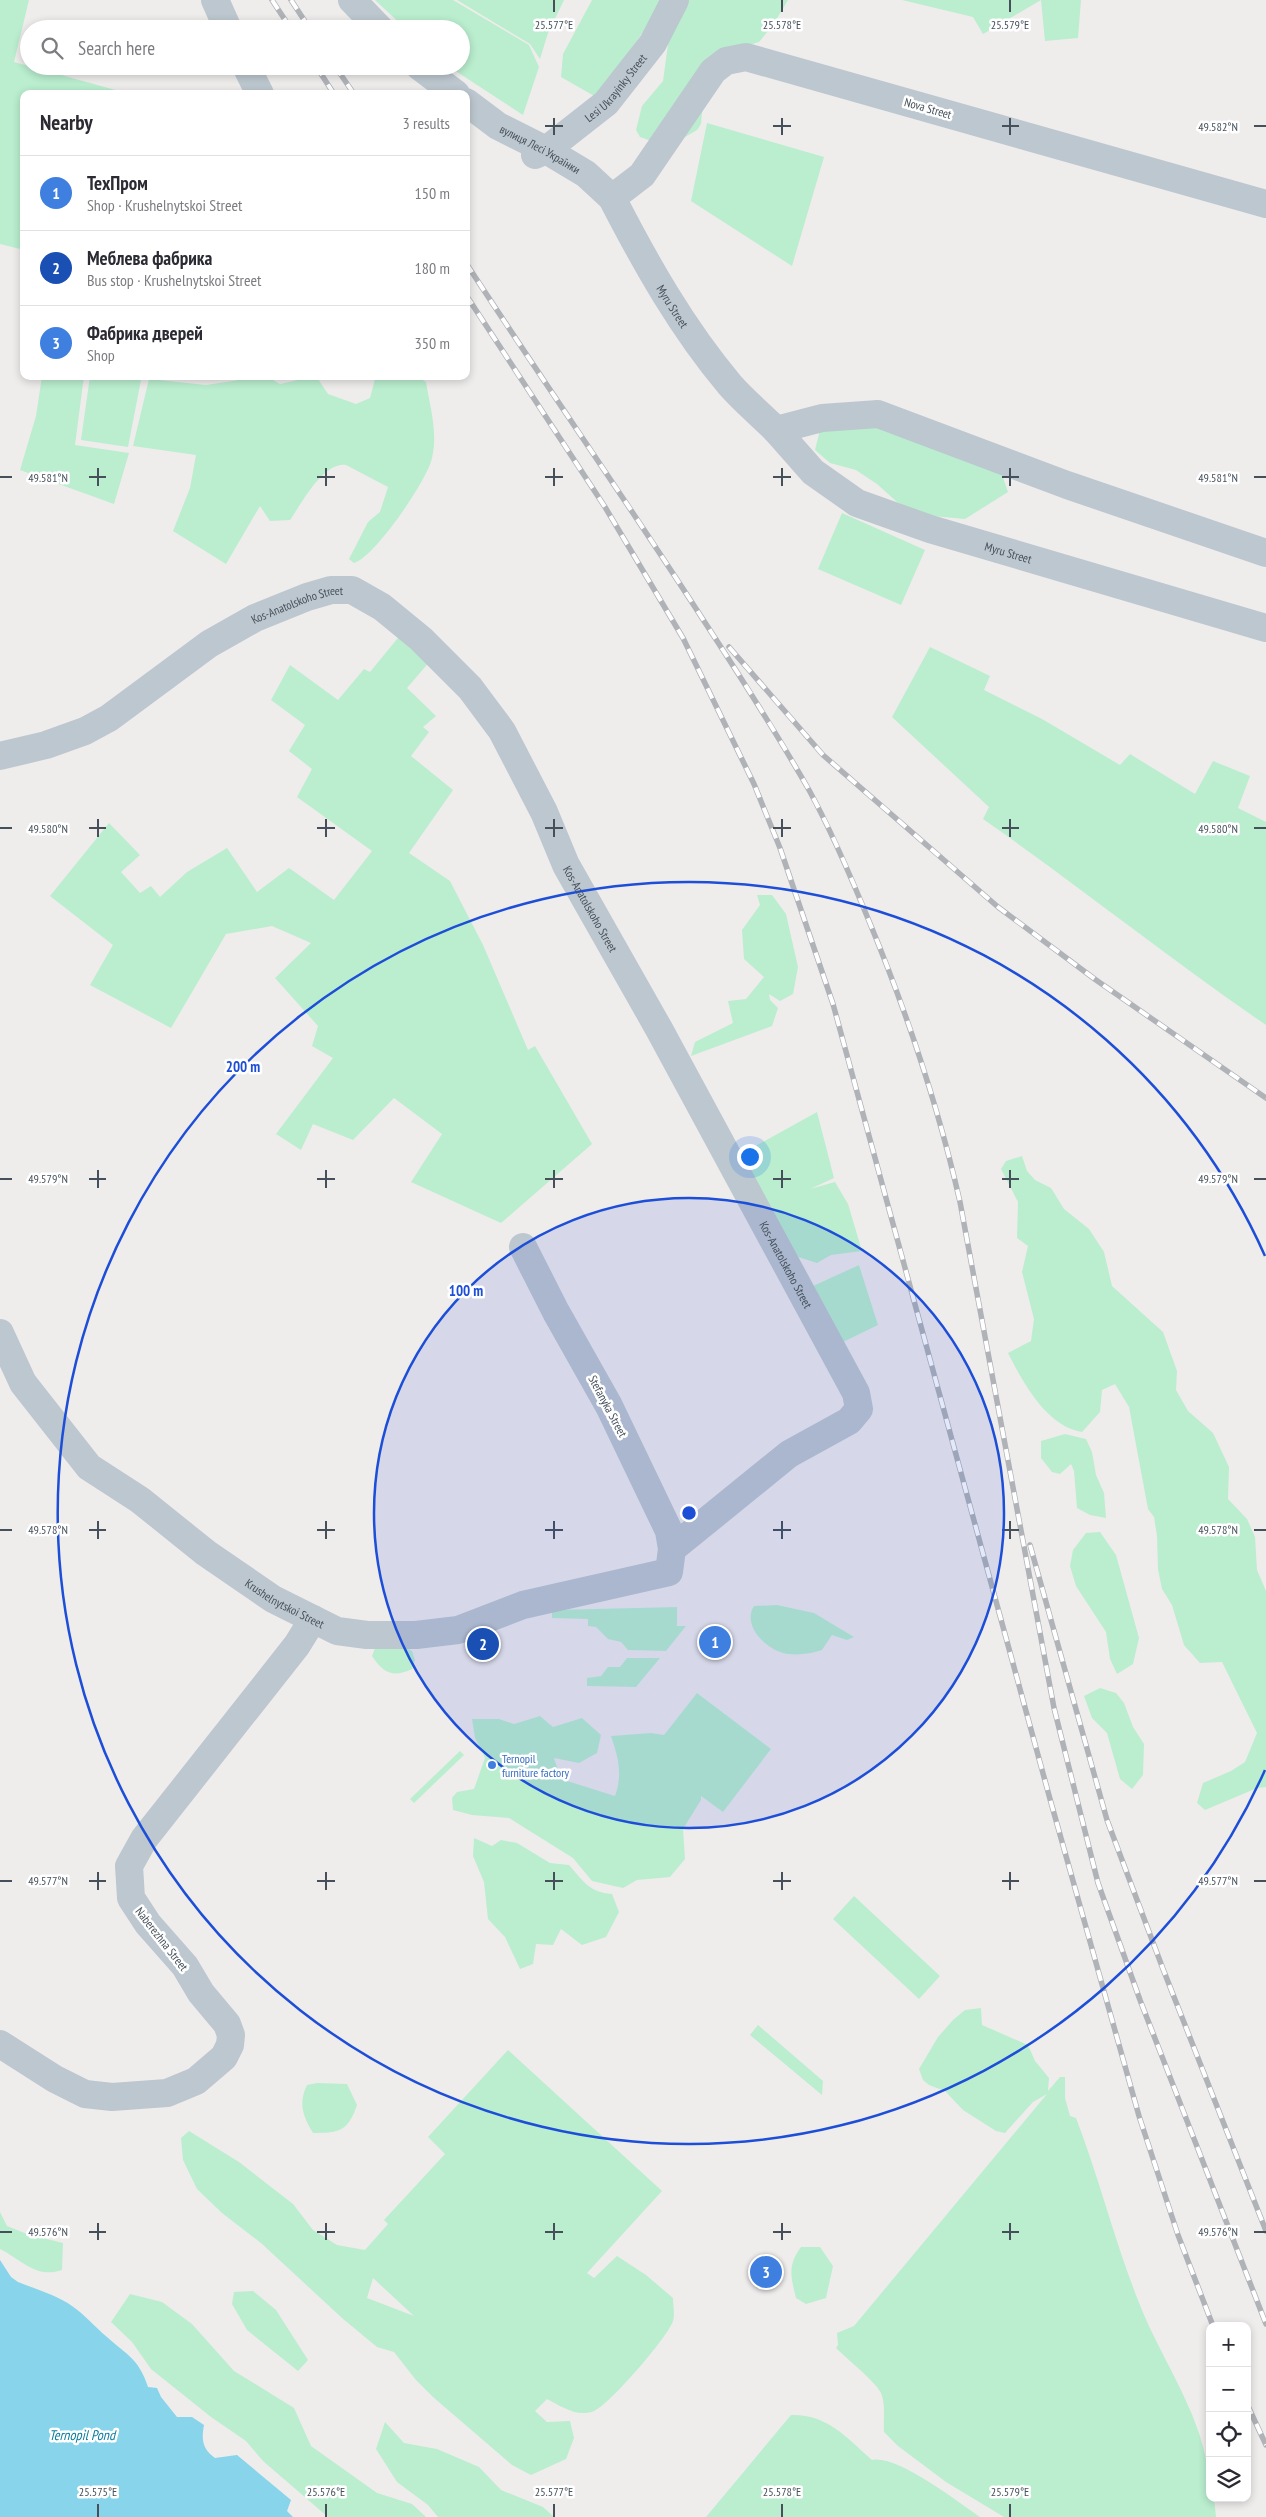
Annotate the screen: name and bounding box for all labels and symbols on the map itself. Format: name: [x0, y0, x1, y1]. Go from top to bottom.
text: 25.577°E: [535, 17, 573, 32]
text: 25.578°E: [763, 17, 801, 32]
text: 25.579°E: [991, 17, 1029, 32]
street label: Lesi Ukrayinky Street: [581, 50, 650, 125]
street label: Nova Street: [903, 94, 954, 122]
text: 49.582°N: [1198, 119, 1238, 134]
street label: вулиця Лесі Українки: [498, 121, 583, 177]
street label: Myru Street: [654, 282, 693, 331]
text: 49.581°N: [28, 470, 68, 485]
text: 49.581°N: [1198, 470, 1238, 485]
street label: Myru Street: [983, 538, 1034, 566]
street label: Kos-Anatolskoho Street: [248, 583, 344, 626]
text: 49.580°N: [28, 821, 68, 836]
text: 49.580°N: [1198, 821, 1238, 836]
street label: Kos-Anatolskoho Street: [560, 863, 622, 955]
text: 200 m: [226, 1057, 260, 1076]
your location: [737, 1144, 763, 1170]
text: 49.579°N: [28, 1171, 68, 1186]
text: 49.579°N: [1198, 1171, 1238, 1186]
street label: Kos-Anatolskoho Street: [757, 1218, 816, 1311]
text: 100 m: [449, 1281, 483, 1300]
street label: Stefanyka Street: [585, 1373, 631, 1440]
centre of rings: [680, 1504, 698, 1522]
text: 49.578°N: [28, 1522, 68, 1537]
text: 49.578°N: [1198, 1522, 1238, 1537]
street label: Krushelnytskoi Street: [243, 1575, 328, 1631]
pin: 1: [699, 1623, 731, 1661]
pin: 2: [467, 1625, 499, 1663]
place label: Ternopil furniture factory: [502, 1751, 570, 1780]
marker: Ternopil furniture factory: [486, 1759, 498, 1771]
text: 49.577°N: [28, 1873, 68, 1888]
text: 49.577°N: [1198, 1873, 1238, 1888]
street label: Naberezhna Street: [133, 1904, 192, 1974]
text: 49.576°N: [28, 2224, 68, 2239]
text: 49.576°N: [1198, 2224, 1238, 2239]
pin: 3: [750, 2253, 782, 2291]
water label: Ternopil Pond: [49, 2426, 117, 2444]
text: 25.575°E: [79, 2484, 117, 2499]
text: 25.576°E: [307, 2484, 345, 2499]
text: 25.577°E: [535, 2484, 573, 2499]
text: 25.578°E: [763, 2484, 801, 2499]
text: 25.579°E: [991, 2484, 1029, 2499]

